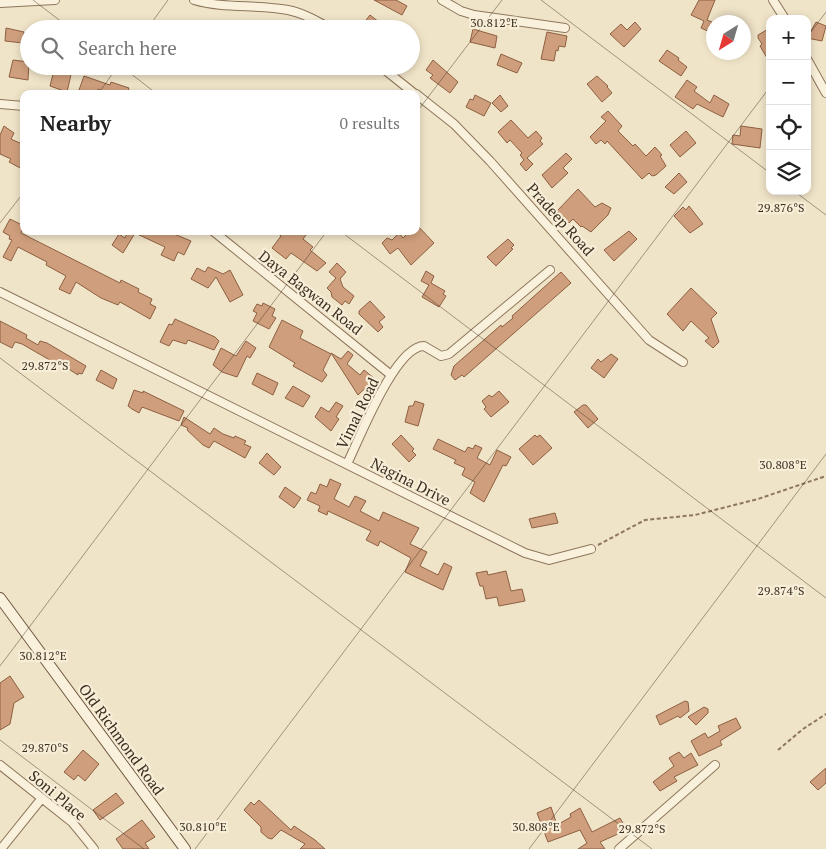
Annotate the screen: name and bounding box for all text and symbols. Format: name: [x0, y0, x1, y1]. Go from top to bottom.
text: 30.812°E: [470, 15, 518, 30]
north arrow: [706, 15, 751, 60]
map controls: [766, 15, 811, 195]
button: +: [766, 15, 811, 60]
search box: [20, 20, 420, 75]
icon: search: [38, 34, 66, 62]
text: Search here: [78, 35, 177, 60]
button: −: [766, 60, 811, 105]
button: locate: [766, 105, 811, 150]
text: Nearby: [40, 109, 111, 137]
text: 0 results: [340, 112, 400, 134]
button: layers: [766, 150, 811, 195]
street label: Pradeep Road: [523, 178, 599, 260]
text: 29.876°S: [758, 200, 804, 215]
street label: Daya Bagwan Road: [255, 245, 367, 339]
text: 29.872°S: [22, 358, 68, 373]
street label: Vimal Road: [331, 374, 383, 452]
street label: Nagina Drive: [368, 452, 454, 510]
text: 30.808°E: [759, 457, 807, 472]
text: 29.874°S: [758, 583, 804, 598]
text: 30.812°E: [19, 648, 67, 663]
street label: Old Richmond Road: [75, 679, 169, 799]
text: 29.870°S: [22, 740, 68, 755]
street label: Soni Place: [25, 765, 91, 825]
text: 30.810°E: [179, 819, 227, 834]
text: 30.808°E: [512, 819, 560, 834]
text: 29.872°S: [619, 821, 665, 836]

